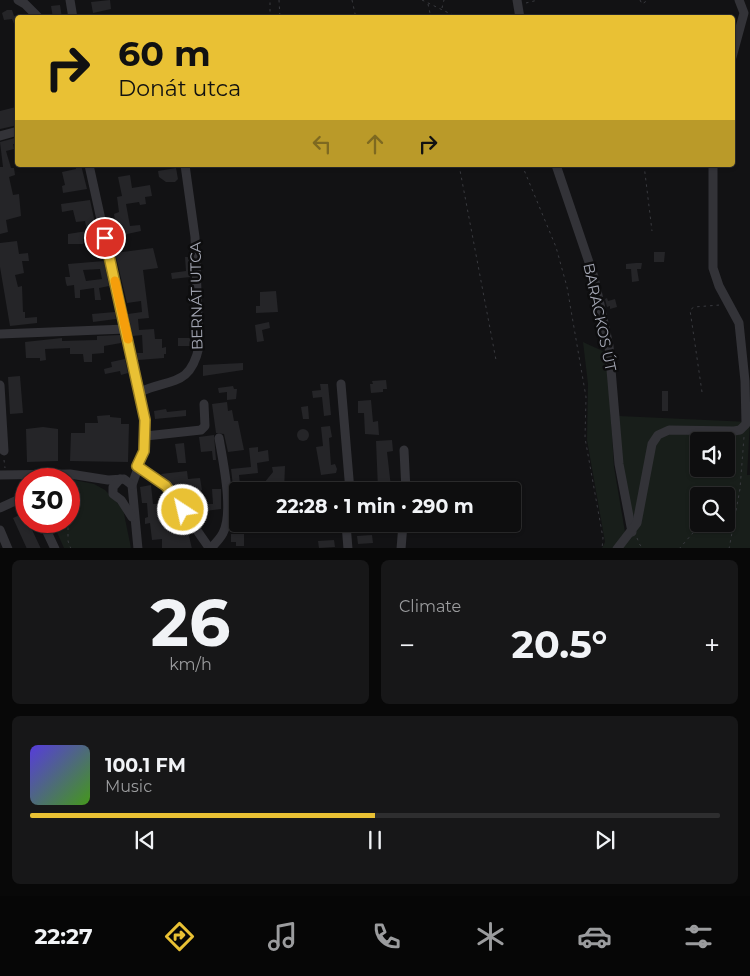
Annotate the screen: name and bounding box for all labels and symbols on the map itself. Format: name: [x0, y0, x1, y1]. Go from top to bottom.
pin: [84, 217, 126, 259]
street label: BERNÁT UTCA: [186, 241, 206, 350]
street label: BARACKOS ÚT: [579, 261, 621, 373]
speed limit sign: 30: [15, 468, 80, 533]
position arrow: [156, 483, 208, 535]

